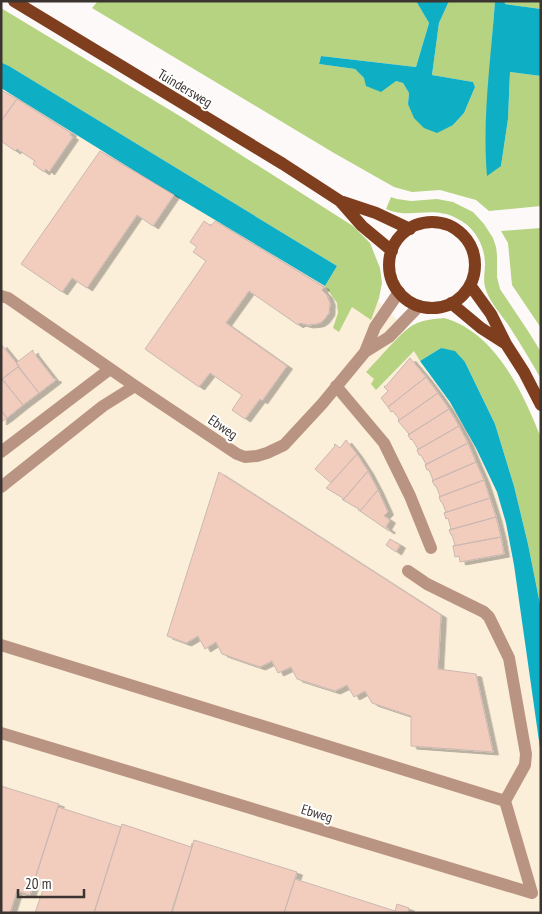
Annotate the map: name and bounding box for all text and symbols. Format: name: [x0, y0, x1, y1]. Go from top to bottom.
street label: Tuindersweg: [154, 65, 216, 111]
street label: Ebweg: [205, 411, 241, 443]
street label: Ebweg: [299, 800, 335, 826]
scale bar: [18, 866, 84, 898]
text: 20 m: [25, 874, 51, 893]

